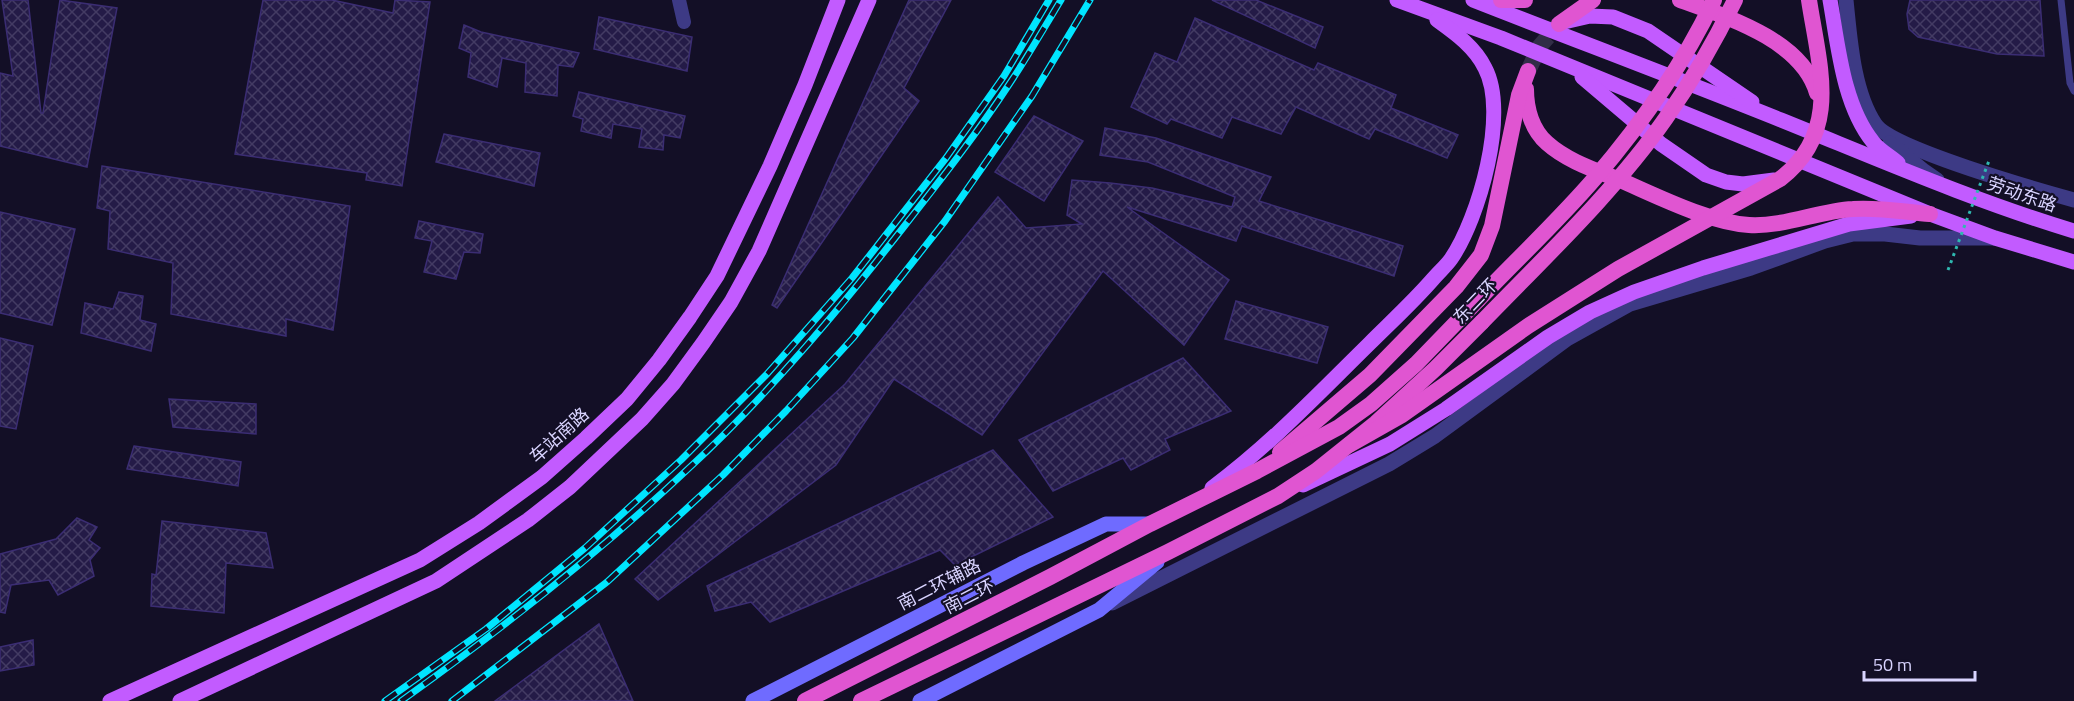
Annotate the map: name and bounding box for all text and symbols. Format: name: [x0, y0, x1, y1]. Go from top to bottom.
street label: 劳动东路: [1984, 170, 2060, 218]
street label: 东二环: [1447, 272, 1503, 330]
street label: 车站南路: [523, 401, 595, 469]
street label: 南二环辅路: [894, 554, 984, 614]
street label: 南二环: [940, 574, 998, 618]
scale bar: [1864, 644, 1975, 682]
text: 50 m: [1873, 651, 1912, 678]

